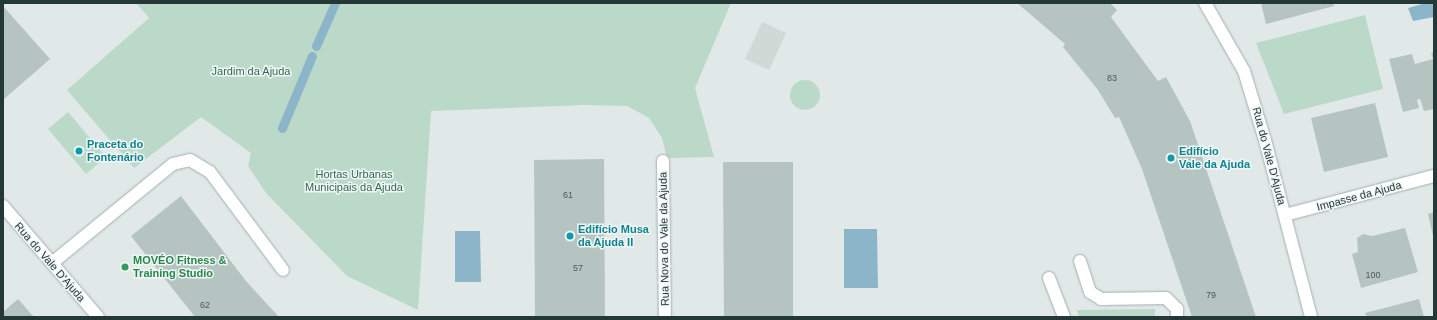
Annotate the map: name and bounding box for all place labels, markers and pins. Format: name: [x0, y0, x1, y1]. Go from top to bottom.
place label: Praceta do Fontenário: [87, 138, 144, 164]
place label: Edifício Vale da Ajuda: [1179, 145, 1251, 171]
marker: Praceta do Fontenário: [74, 146, 84, 156]
marker: Edifício Vale da Ajuda: [1166, 153, 1176, 163]
place label: Edifício Musa da Ajuda II: [578, 223, 649, 249]
marker: Edifício Musa da Ajuda II: [565, 231, 575, 241]
place label: MOVÉO Fitness & Training Studio: [133, 254, 227, 280]
marker: MOVÉO Fitness & Training Studio: [120, 262, 130, 272]

